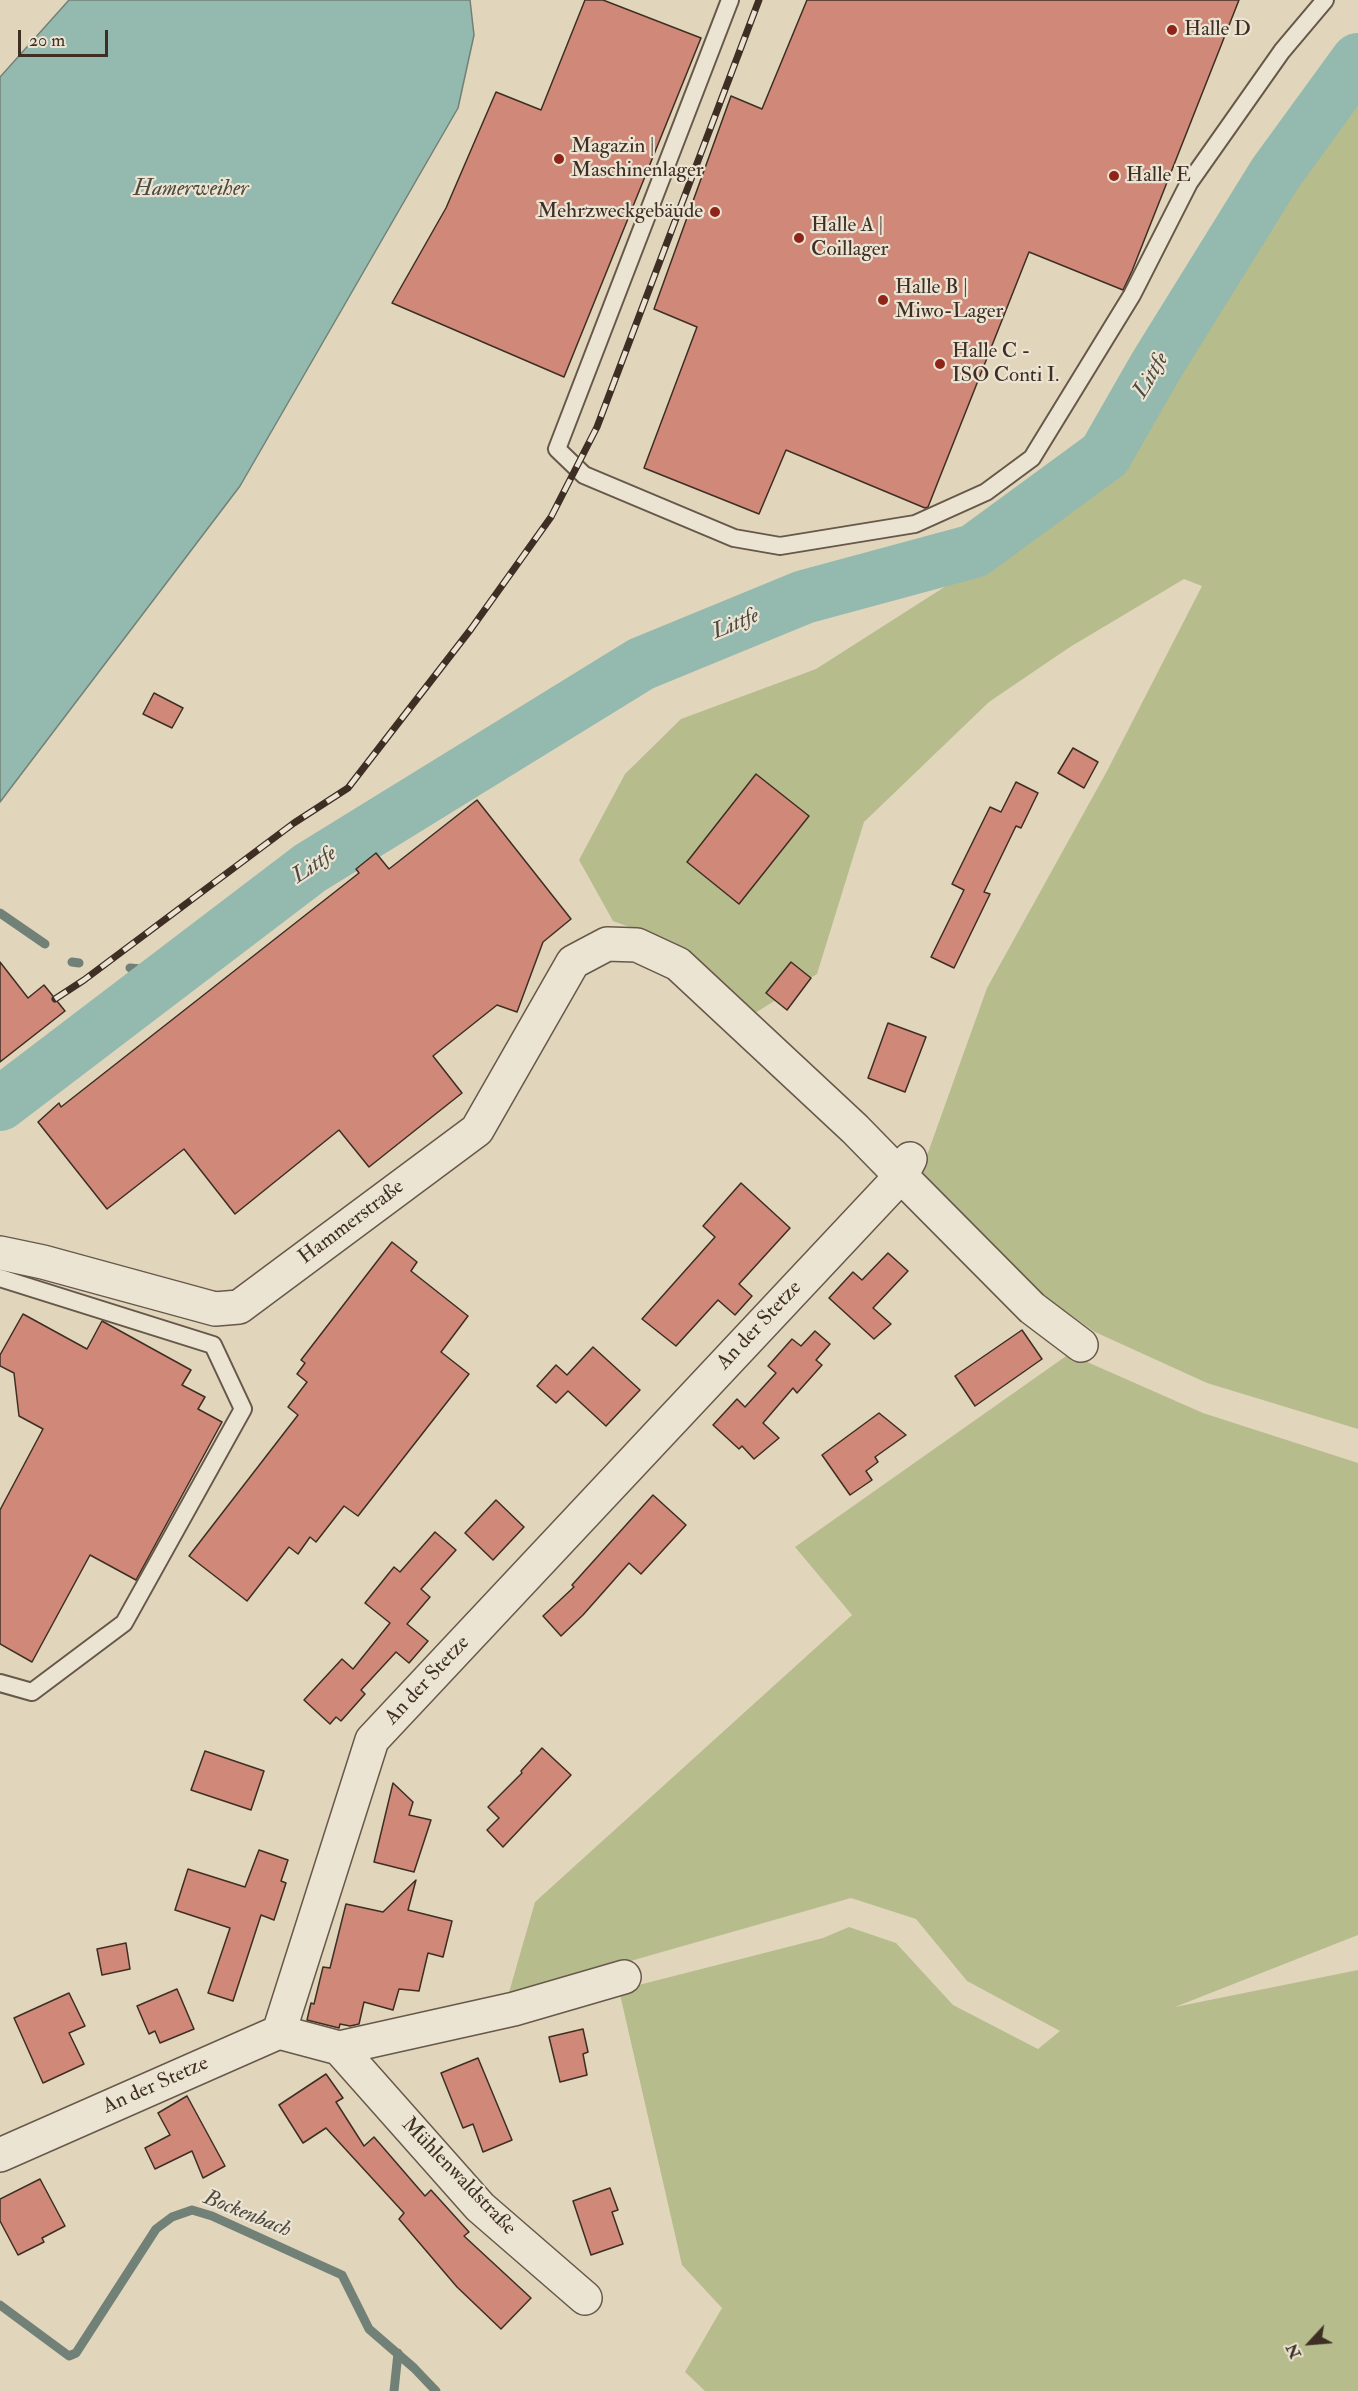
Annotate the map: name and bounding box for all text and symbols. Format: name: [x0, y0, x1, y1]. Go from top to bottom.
place label: Halle D: [1184, 17, 1251, 43]
scale bar: [21, 18, 111, 56]
marker: Halle D: [1165, 23, 1179, 37]
text: 20 m: [29, 29, 65, 52]
place label: Magazin | Maschinenlager: [571, 134, 703, 184]
marker: Magazin | Maschinenlager: [552, 152, 566, 166]
place label: Halle E: [1126, 163, 1191, 189]
marker: Halle E: [1107, 169, 1121, 183]
water label: Hamerweiher: [133, 177, 249, 203]
place label: Mehrzweckgebäude: [537, 199, 703, 225]
marker: Mehrzweckgebäude: [708, 205, 722, 219]
place label: Halle A | Coillager: [811, 213, 888, 263]
marker: Halle A | Coillager: [792, 231, 806, 245]
place label: Halle B | Miwo-Lager: [895, 275, 1003, 325]
marker: Halle B | Miwo-Lager: [876, 293, 890, 307]
place label: Halle C - ISO Conti I.: [952, 339, 1059, 389]
water label: Littfe: [1128, 349, 1176, 403]
marker: Halle C - ISO Conti I.: [933, 357, 947, 371]
water label: Littfe: [709, 604, 763, 646]
water label: Littfe: [288, 842, 342, 890]
street label: Hammerstraße: [294, 1175, 410, 1271]
street label: An der Stetze: [712, 1276, 808, 1376]
street label: An der Stetze: [380, 1631, 476, 1731]
street label: An der Stetze: [99, 2052, 213, 2120]
street label: Mühlenwaldstraße: [395, 2113, 521, 2241]
water label: Bockenbach: [199, 2186, 295, 2244]
north arrow: [1280, 2313, 1340, 2373]
text: N: [1282, 2340, 1306, 2362]

